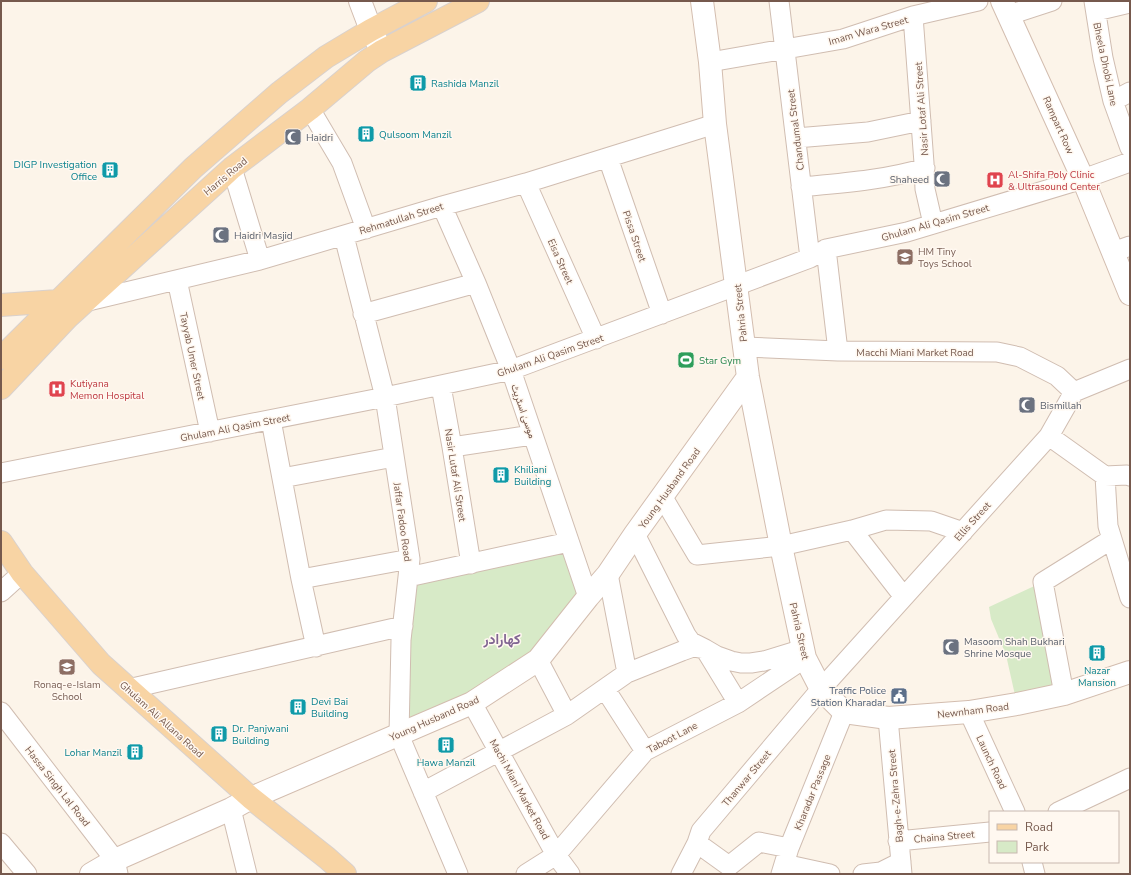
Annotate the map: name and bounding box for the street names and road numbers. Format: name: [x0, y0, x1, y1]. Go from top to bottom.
street label: Imam Wara Street: [827, 13, 910, 49]
street label: Bheela Dhobi Lane: [1089, 21, 1121, 107]
street label: Nasir Lotaf Ali Street: [912, 61, 932, 156]
street label: Chandumal Street: [784, 88, 808, 171]
street label: Rampart Row: [1039, 94, 1077, 157]
street label: Harris Road: [201, 154, 251, 199]
street label: Rehmatullah Street: [357, 199, 446, 238]
street label: Ghulam Ali Qasim Street: [880, 201, 991, 245]
street label: Pissa Street: [619, 209, 650, 264]
street label: Eisa Street: [544, 237, 576, 287]
street label: Pahria Street: [731, 283, 751, 343]
street label: Tayyab Umer Street: [176, 311, 208, 402]
street label: Ghulam Ali Qasim Street: [495, 331, 606, 381]
street label: Macchi Miani Market Road: [856, 346, 974, 360]
street label: موسیٰ اسٹریٹ: [507, 382, 539, 440]
street label: Ghulam Ali Qasim Street: [179, 410, 292, 445]
street label: Nasir Lutaf Ali Street: [441, 428, 469, 523]
street label: Young Husband Road: [635, 445, 704, 533]
street label: Jaffar Fadoo Road: [389, 481, 415, 563]
street label: Ellis Street: [951, 499, 995, 544]
street label: Pahria Street: [786, 601, 812, 662]
street label: Ghulam Ali Allana Road: [116, 678, 206, 761]
street label: Young Husband Road: [386, 693, 482, 745]
street label: Newnham Road: [936, 700, 1010, 722]
street label: Taboot Lane: [645, 719, 700, 757]
street label: Launch Road: [972, 733, 1010, 792]
street label: Machi Miani Market Road: [486, 737, 553, 842]
street label: Hassa Singh Lal Road: [21, 744, 93, 830]
street label: Thanwar Street: [719, 747, 775, 810]
street label: Bagh-e-Zehra Street: [885, 748, 907, 843]
street label: Kharadar Passage: [791, 752, 835, 832]
street label: Chaina Street: [913, 827, 976, 847]

